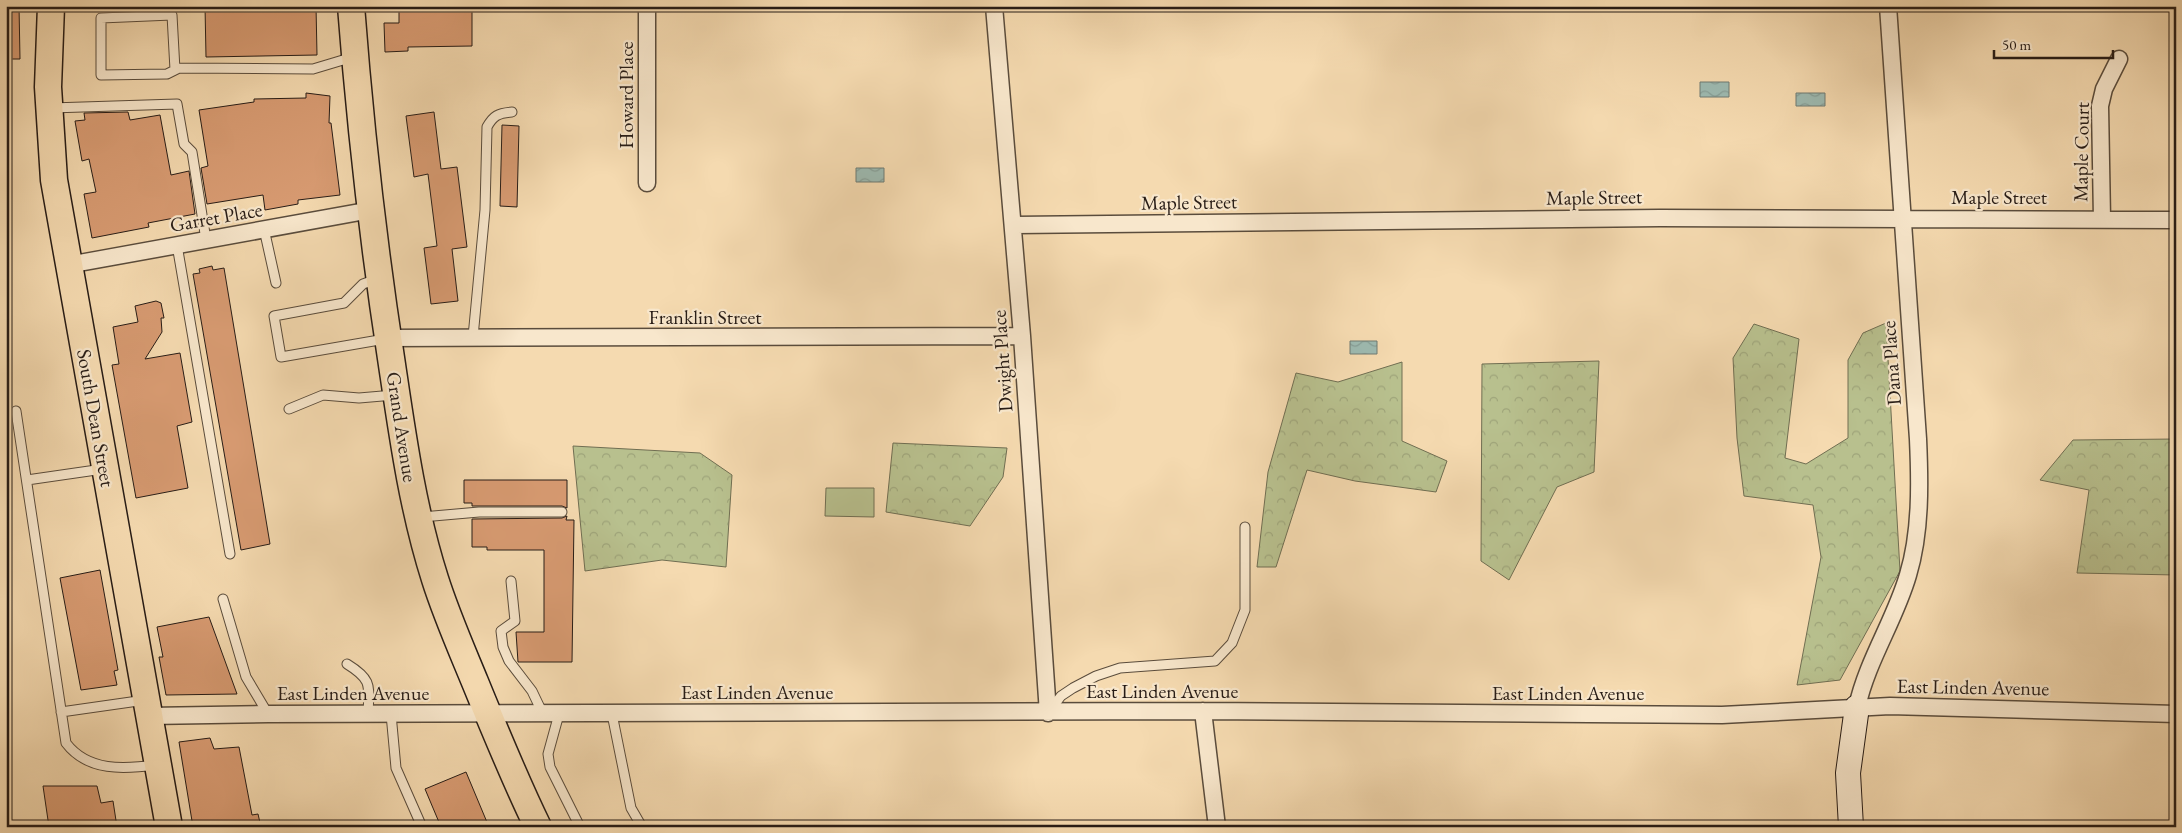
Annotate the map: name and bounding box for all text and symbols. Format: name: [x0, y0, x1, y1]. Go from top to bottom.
scale bar: [1994, 28, 2113, 60]
text: 50 m: [2002, 35, 2031, 54]
street label: Howard Place: [613, 41, 639, 149]
street label: Maple Court: [2067, 101, 2095, 202]
street label: Maple Street: [1546, 183, 1643, 211]
street label: Maple Street: [1951, 184, 2048, 210]
street label: Maple Street: [1141, 188, 1238, 216]
street label: Garret Place: [168, 196, 264, 238]
street label: Franklin Street: [648, 304, 762, 330]
street label: Dwight Place: [985, 309, 1019, 413]
street label: Dana Place: [1875, 320, 1907, 406]
street label: South Dean Street: [71, 347, 121, 490]
street label: Grand Avenue: [380, 370, 424, 484]
street label: East Linden Avenue: [1897, 673, 2050, 701]
street label: East Linden Avenue: [1086, 678, 1238, 704]
street label: East Linden Avenue: [681, 679, 833, 705]
street label: East Linden Avenue: [277, 680, 429, 706]
street label: East Linden Avenue: [1492, 680, 1644, 706]

